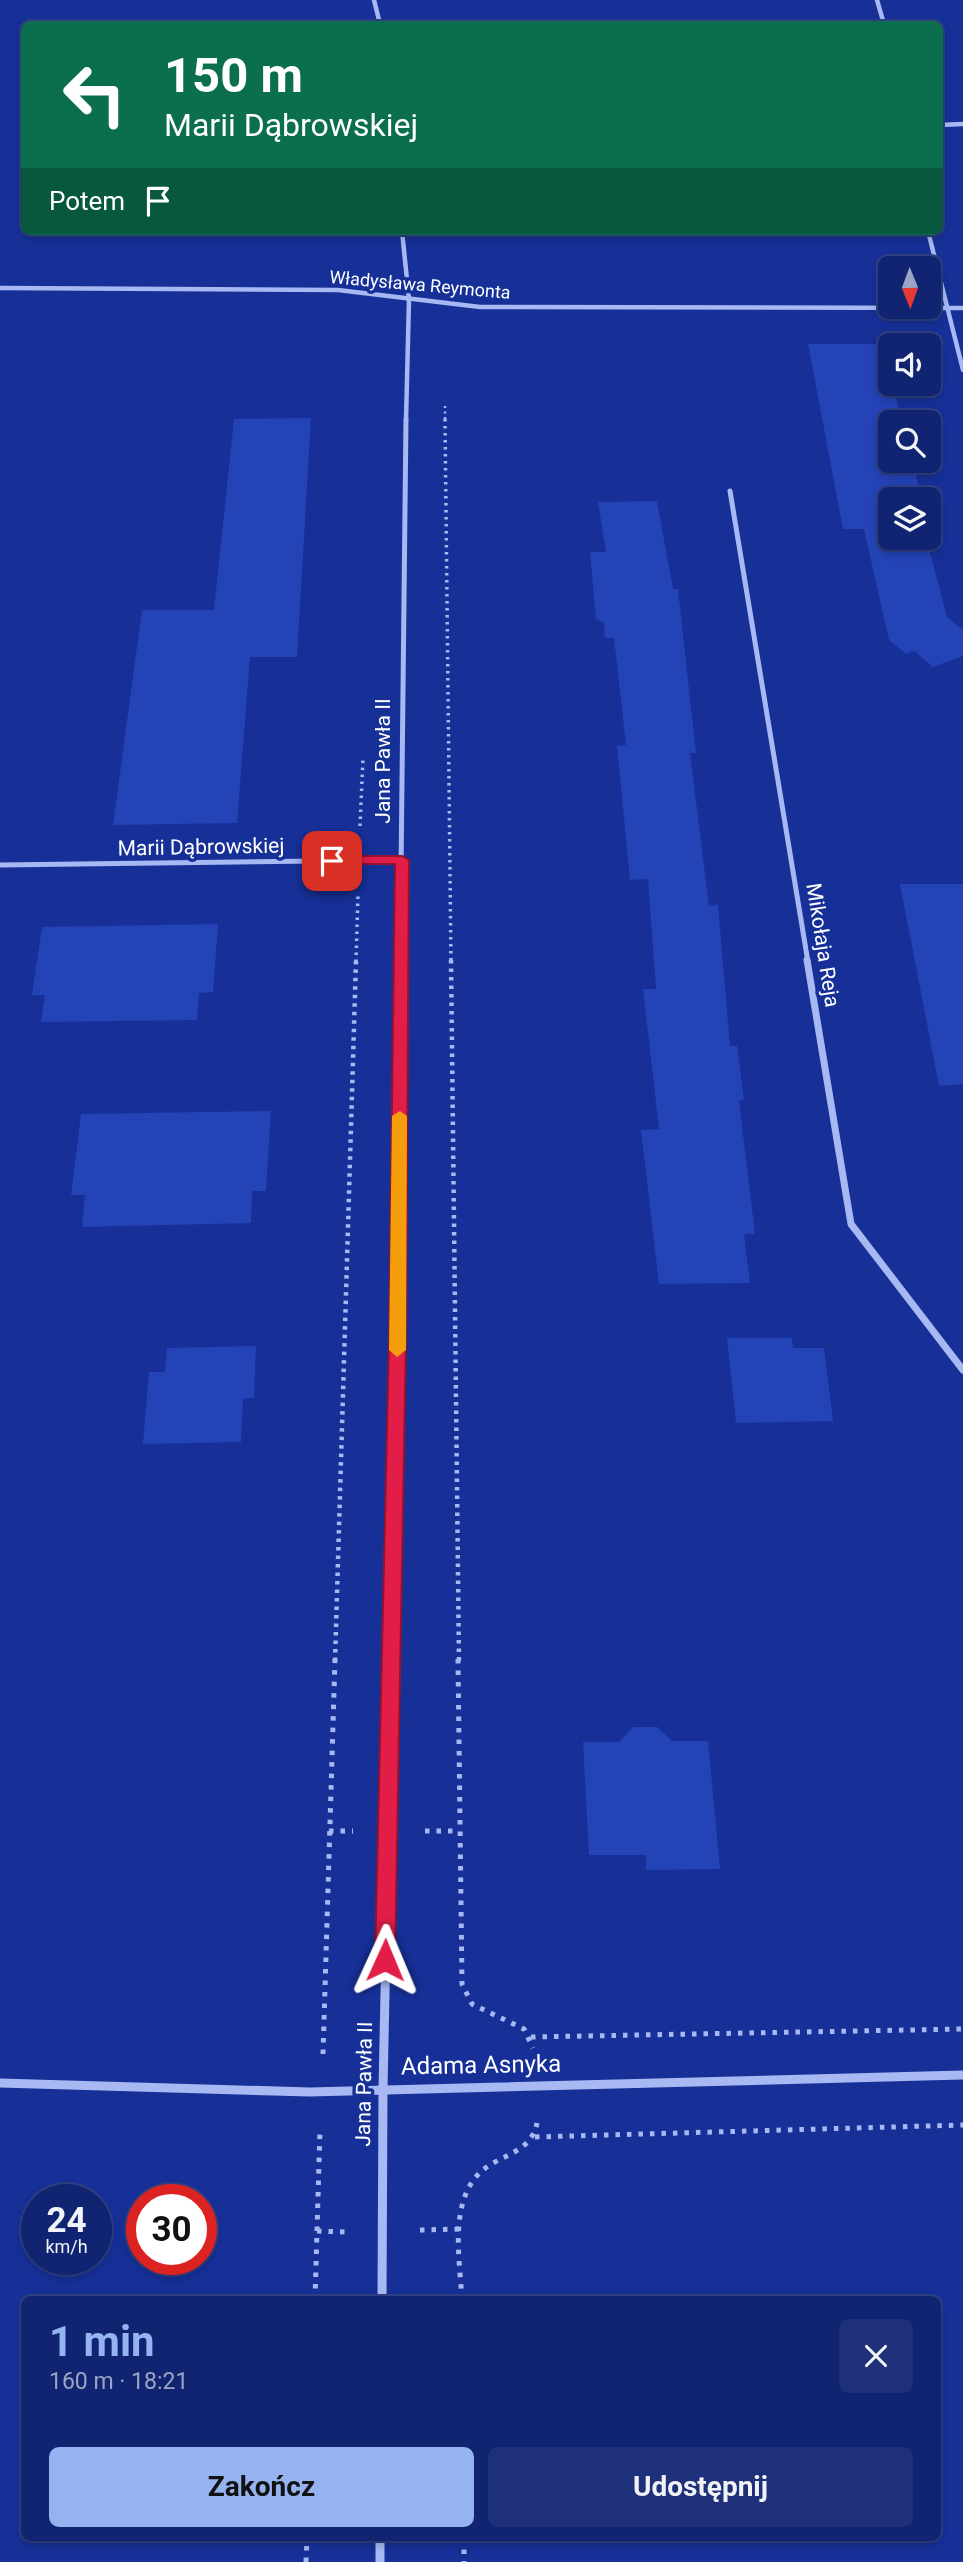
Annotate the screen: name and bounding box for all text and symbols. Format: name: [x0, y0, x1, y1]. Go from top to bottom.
text: 150 m: [164, 47, 303, 104]
icon: left: [49, 49, 140, 140]
text: Marii Dąbrowskiej: [164, 106, 418, 144]
icon: arrive: [139, 182, 177, 220]
text: Potem: [49, 186, 125, 216]
north arrow: [878, 256, 942, 318]
map controls: [878, 256, 941, 550]
street label: Władysława Reymonta: [329, 266, 511, 303]
button: sound: [878, 333, 941, 396]
button: search: [878, 410, 941, 473]
button: layers: [878, 487, 941, 550]
street label: Jana Pawła II: [371, 698, 395, 824]
pin: [302, 831, 362, 891]
street label: Marii Dąbrowskiej: [117, 834, 285, 860]
icon: arrive: [313, 842, 351, 880]
street label: Mikołaja Reja: [801, 881, 845, 1009]
position arrow: [348, 1923, 422, 1997]
street label: Jana Pawła II: [351, 2021, 377, 2147]
street label: Adama Asnyka: [401, 2050, 561, 2080]
speed limit sign: 30: [126, 2184, 217, 2275]
text: 24: [46, 2200, 87, 2241]
text: km/h: [45, 2236, 88, 2257]
text: 1 min: [49, 2317, 155, 2366]
button: close: [839, 2319, 913, 2393]
text: 160 m · 18:21: [49, 2368, 188, 2395]
button: Zakończ: [49, 2447, 474, 2527]
button: Udostępnij: [488, 2447, 913, 2527]

